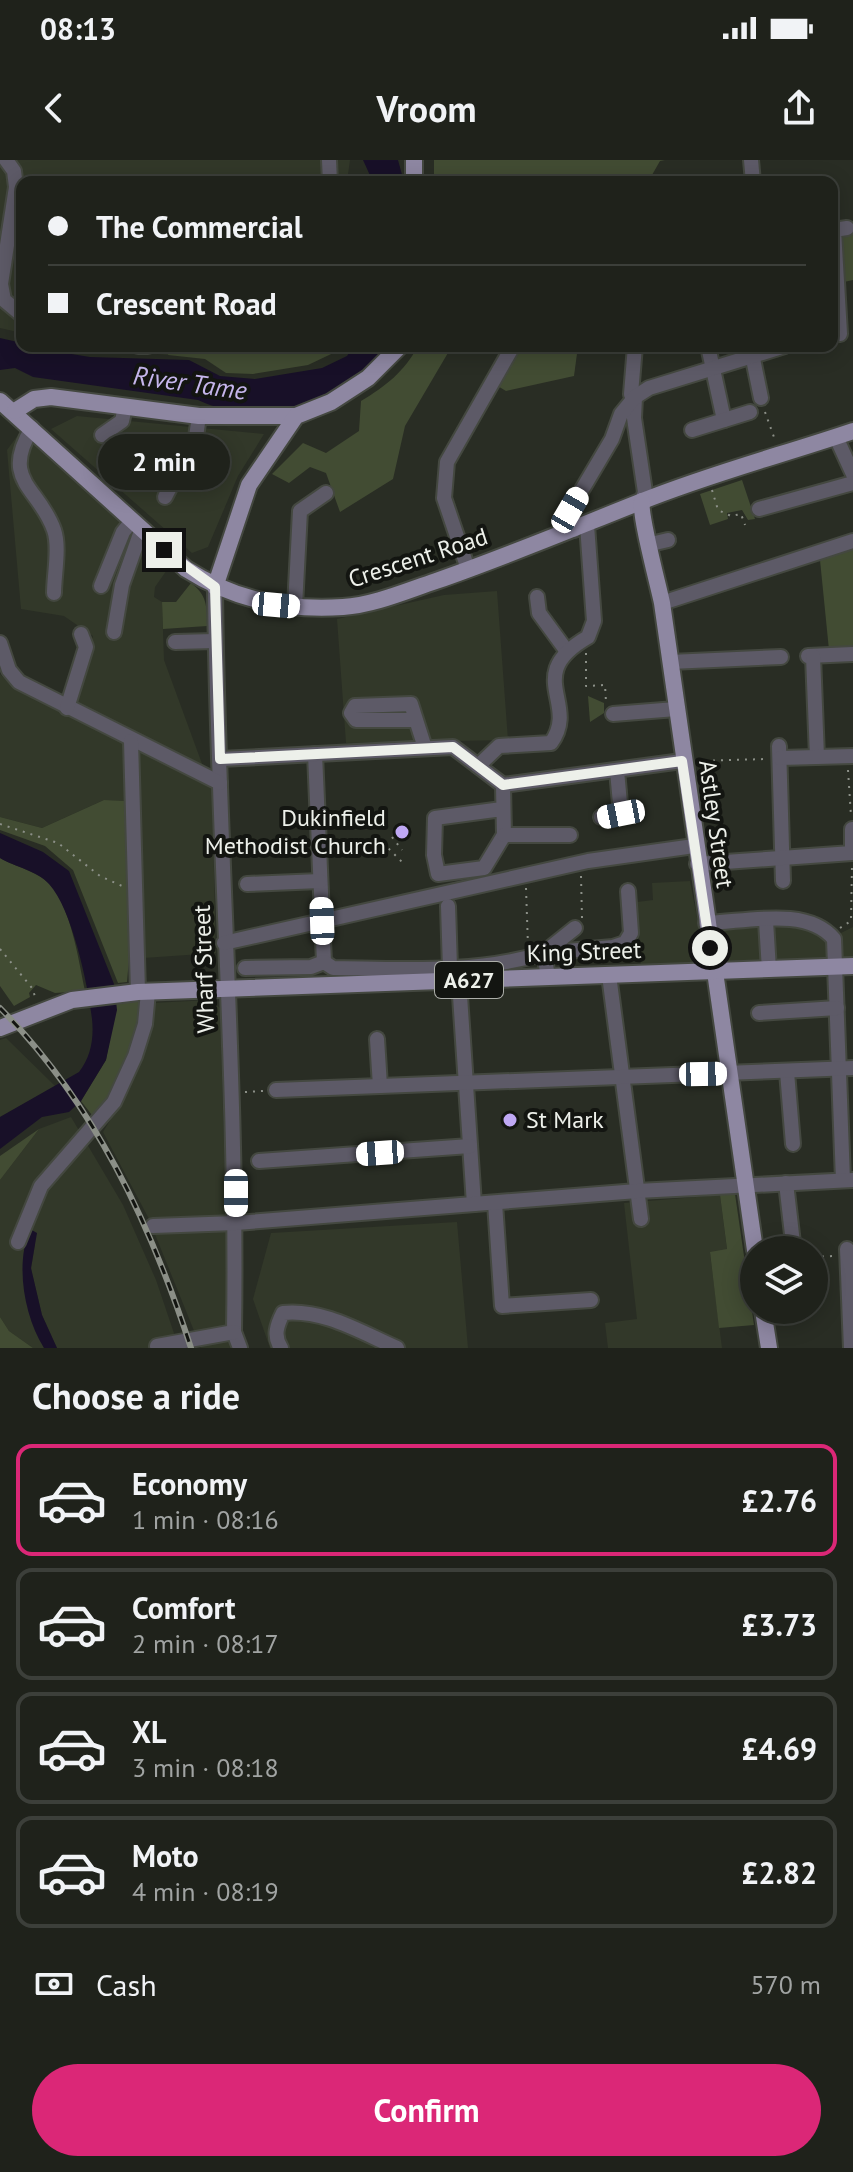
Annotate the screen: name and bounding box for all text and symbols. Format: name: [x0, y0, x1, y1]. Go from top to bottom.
text: 08:13: [40, 9, 116, 48]
text: Vroom: [377, 85, 476, 132]
icon: back: [32, 86, 76, 130]
icon: share: [777, 86, 821, 130]
text: The Commercial: [96, 207, 302, 246]
text: Crescent Road: [96, 284, 277, 323]
water label: River Tame: [131, 358, 249, 407]
callout: 2 min: [98, 434, 230, 490]
text: 2 min: [132, 445, 196, 478]
car: [548, 483, 592, 537]
street label: Crescent Road: [344, 520, 491, 595]
route end: [146, 532, 182, 568]
car: [251, 591, 301, 619]
street label: Astley Street: [692, 758, 741, 890]
car: [595, 798, 647, 830]
place label: Dukinfield Methodist Church: [205, 802, 386, 861]
marker: Dukinfield Methodist Church: [393, 823, 411, 841]
car: [309, 897, 335, 945]
street label: Wharf Street: [186, 904, 221, 1034]
route start: [692, 930, 728, 966]
street label: King Street: [526, 934, 642, 969]
road number: A627: [435, 962, 503, 998]
car: [679, 1062, 727, 1086]
place label: St Mark: [526, 1104, 604, 1135]
marker: St Mark: [501, 1111, 519, 1129]
car: [355, 1139, 405, 1167]
car: [224, 1169, 248, 1217]
map controls: [740, 1236, 828, 1324]
button: layers: [740, 1236, 828, 1324]
text: Choose a ride: [32, 1372, 240, 1419]
icon: car: [36, 1464, 108, 1536]
text: Economy: [132, 1464, 247, 1503]
text: £2.76: [742, 1481, 817, 1520]
text: 1 min · 08:16: [132, 1503, 279, 1536]
icon: car: [36, 1588, 108, 1660]
text: Comfort: [132, 1588, 235, 1627]
text: £3.73: [742, 1605, 817, 1644]
text: 2 min · 08:17: [132, 1627, 279, 1660]
icon: car: [36, 1712, 108, 1784]
text: XL: [132, 1712, 166, 1751]
text: £4.69: [742, 1729, 817, 1768]
text: 3 min · 08:18: [132, 1751, 279, 1784]
icon: car: [36, 1836, 108, 1908]
text: Moto: [132, 1836, 199, 1875]
text: £2.82: [742, 1853, 817, 1892]
text: 4 min · 08:19: [132, 1875, 279, 1908]
icon: cash: [32, 1962, 76, 2006]
text: Cash: [96, 1965, 157, 2004]
text: 570 m: [750, 1968, 821, 2001]
button: Confirm: [32, 2064, 821, 2156]

